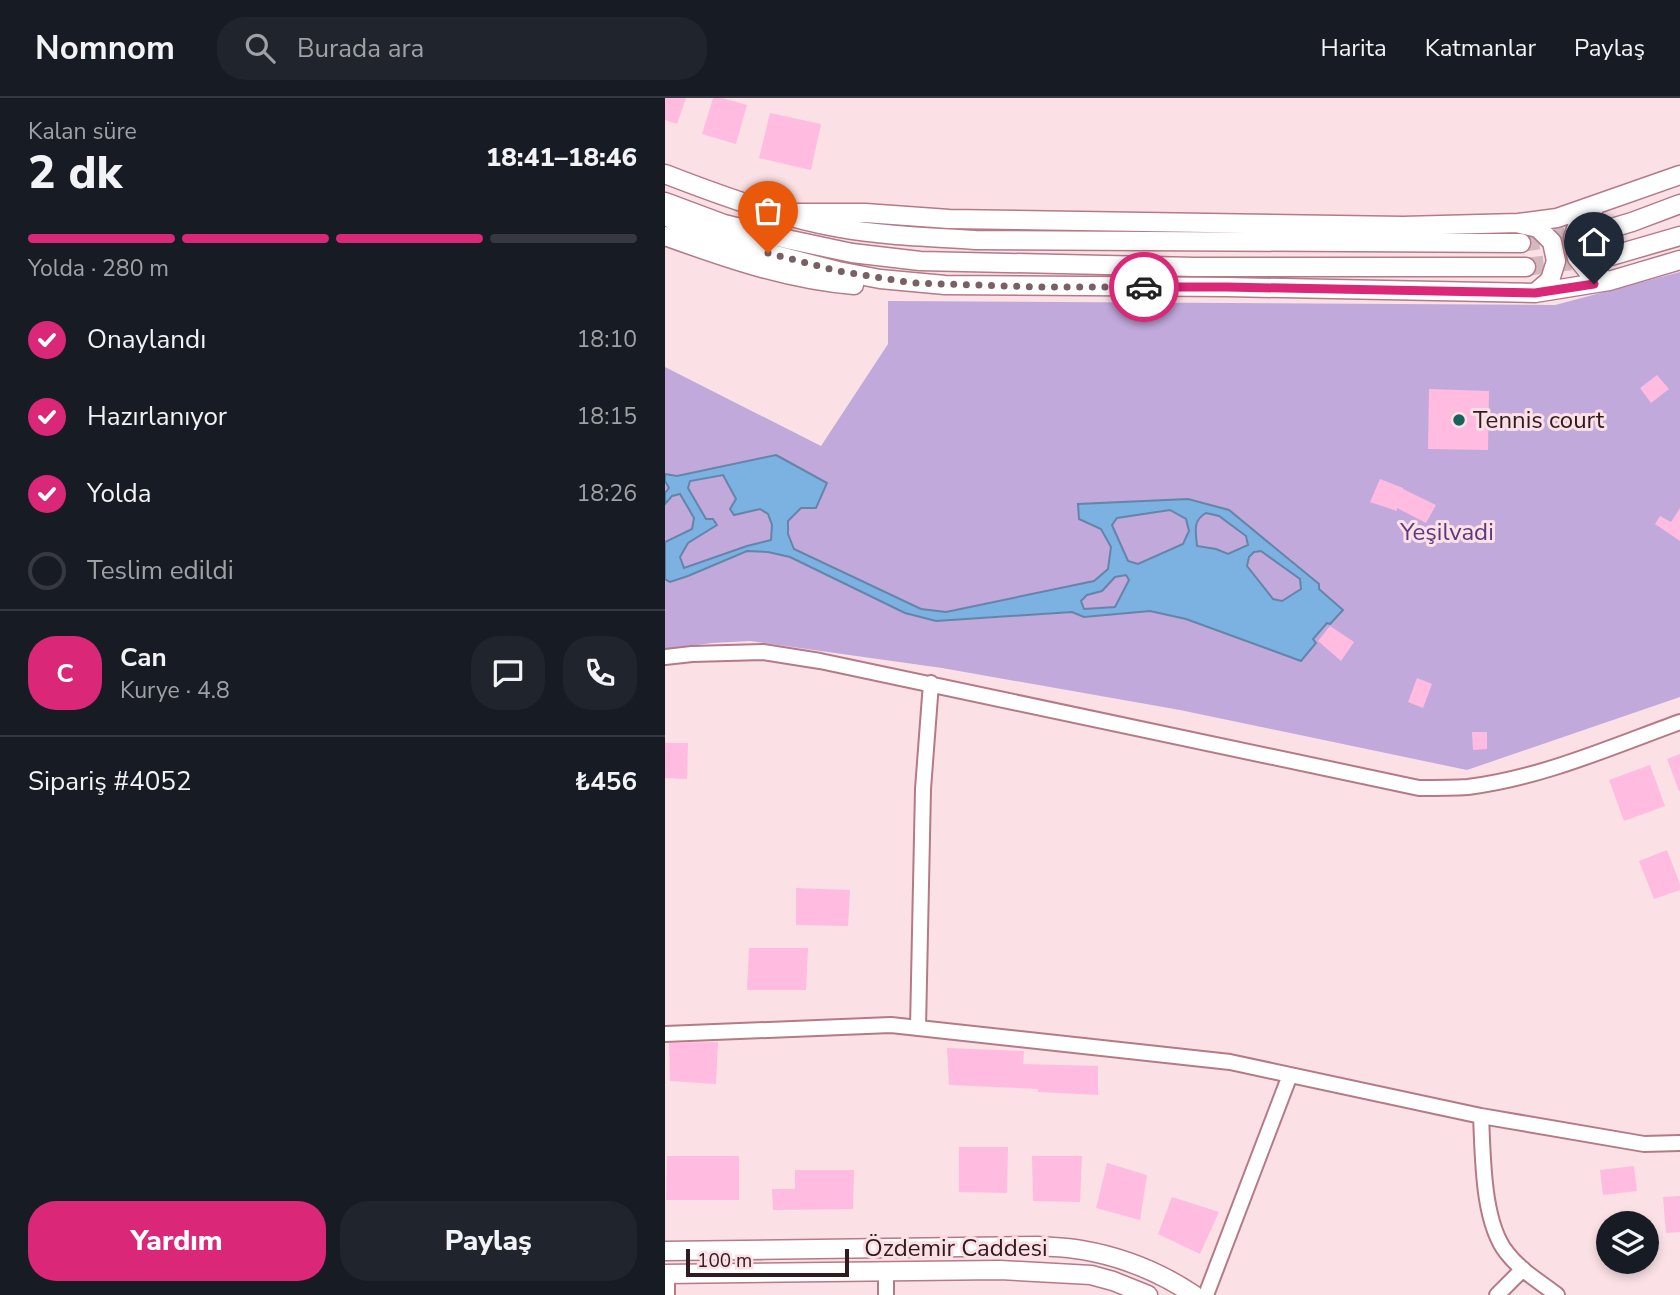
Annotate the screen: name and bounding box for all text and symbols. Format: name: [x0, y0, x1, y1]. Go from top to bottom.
search box: [217, 17, 707, 80]
text: Nomnom: [35, 26, 175, 71]
icon: search: [241, 29, 279, 67]
text: Burada ara: [297, 31, 424, 66]
text: Harita: [1320, 32, 1387, 64]
text: Katmanlar: [1425, 32, 1536, 64]
text: Paylaş: [1574, 32, 1645, 64]
text: Kalan süre: [28, 116, 137, 147]
text: 18:41–18:46: [486, 140, 637, 175]
text: 2 dk: [28, 141, 122, 204]
pin: [738, 181, 798, 253]
icon: bag: [749, 192, 787, 230]
pin: [1564, 212, 1624, 284]
icon: home: [1575, 223, 1613, 261]
courier: [1109, 252, 1179, 322]
text: Yolda · 280 m: [28, 253, 169, 284]
icon: car: [1125, 268, 1163, 306]
icon: check: [28, 321, 66, 359]
text: Onaylandı: [87, 322, 206, 357]
text: 18:10: [577, 324, 637, 355]
icon: check: [28, 398, 66, 436]
text: Hazırlanıyor: [87, 399, 227, 434]
text: 18:15: [577, 401, 637, 432]
place label: Tennis court: [1473, 404, 1605, 436]
marker: Tennis court: [1451, 412, 1467, 428]
icon: check: [28, 475, 66, 513]
text: Yolda: [87, 476, 151, 511]
text: 18:26: [577, 478, 637, 509]
park label: Yeşilvadi: [1399, 516, 1494, 548]
text: Teslim edildi: [87, 553, 234, 588]
button: chat: [471, 636, 545, 710]
button: phone: [563, 636, 637, 710]
text: Can: [120, 640, 167, 675]
text: C: [56, 656, 74, 691]
text: Kurye · 4.8: [120, 675, 230, 706]
text: Sipariş #4052: [28, 764, 192, 799]
text: ₺456: [575, 764, 637, 799]
button: Yardım: [28, 1201, 326, 1281]
button: Paylaş: [340, 1201, 637, 1281]
map controls: [1596, 1211, 1659, 1274]
button: layers: [1596, 1211, 1659, 1274]
street label: Özdemir Caddesi: [864, 1232, 1048, 1264]
scale bar: [686, 1246, 849, 1278]
text: 100 m: [697, 1248, 752, 1274]

